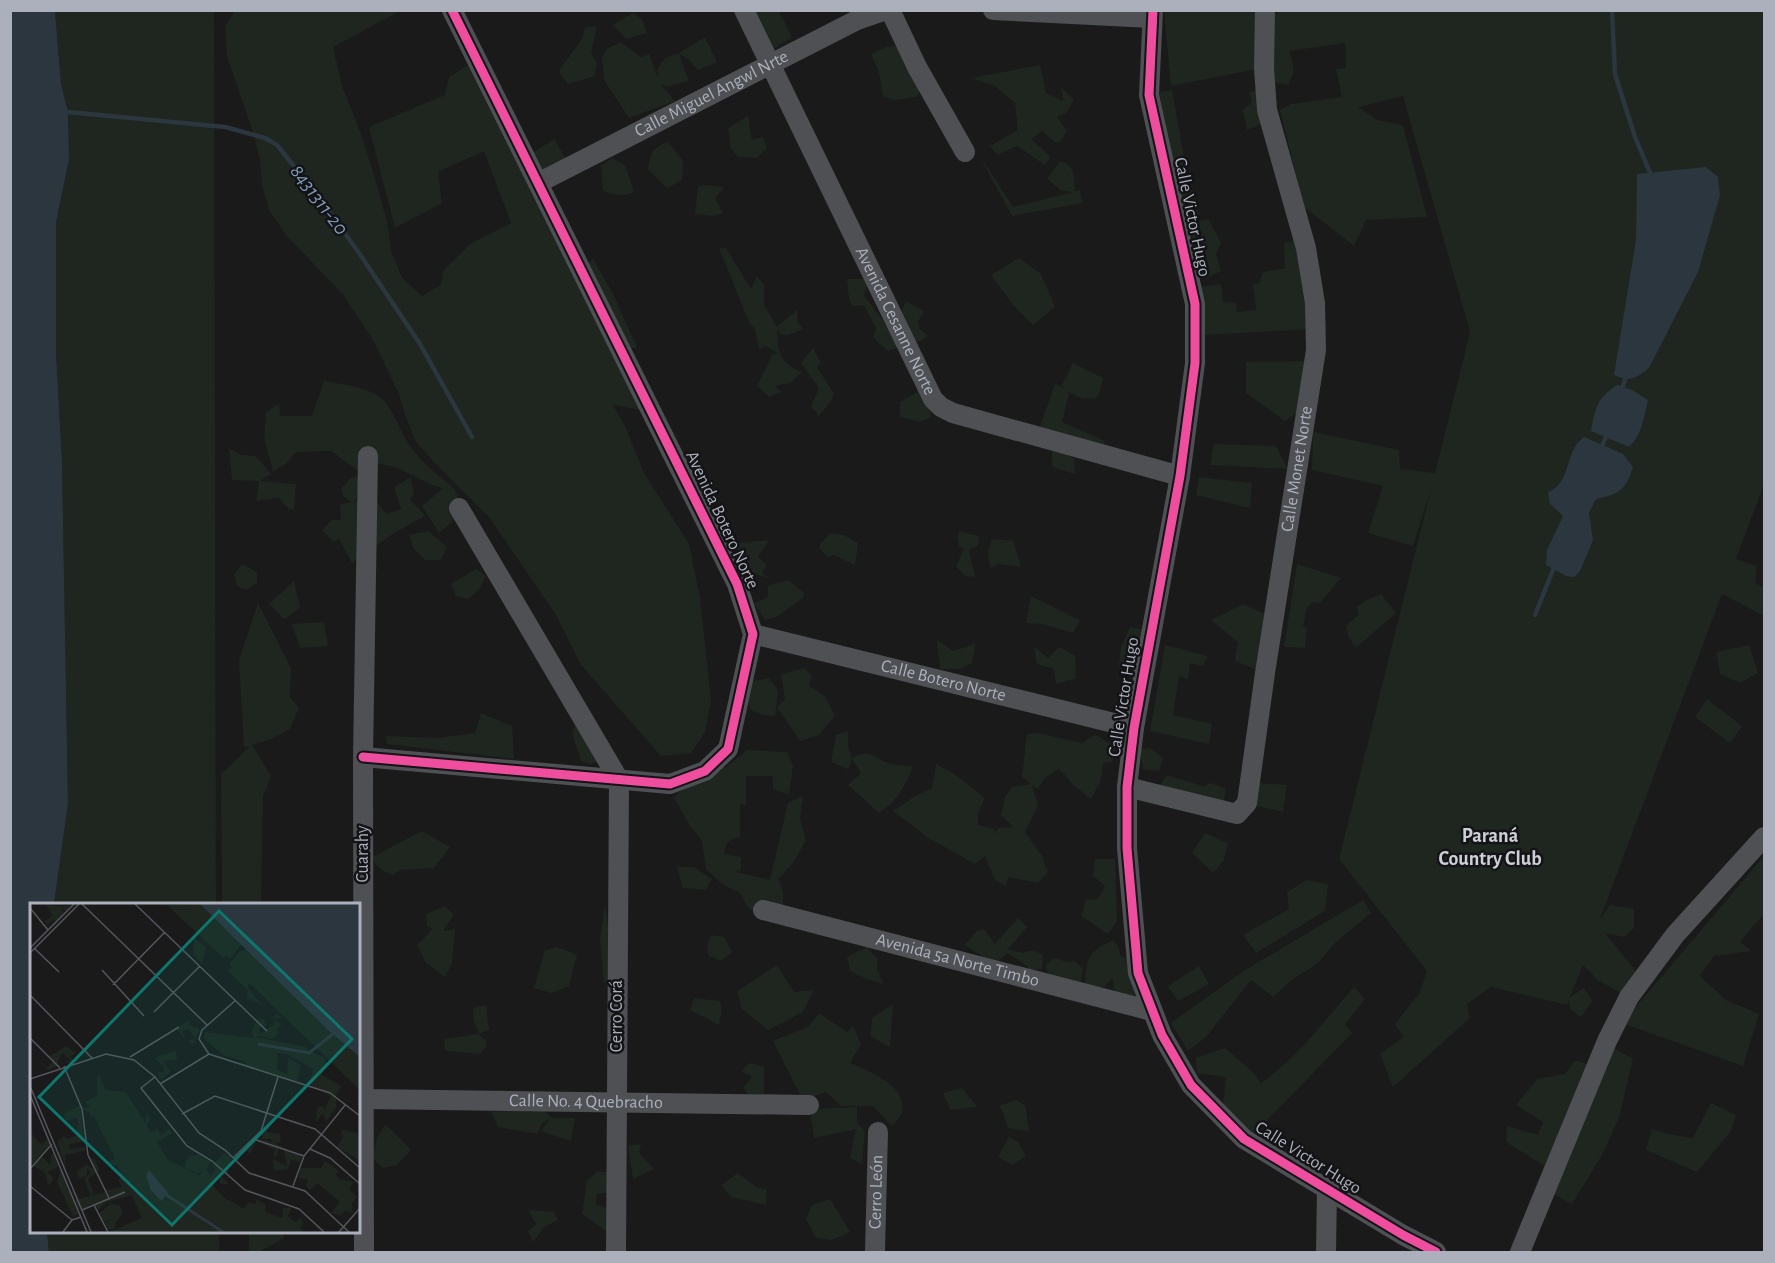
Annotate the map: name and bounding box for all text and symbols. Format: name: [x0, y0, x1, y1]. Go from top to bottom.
street label: Calle Miguel Angwl Nrte: [632, 48, 791, 141]
street label: Calle Victor Hugo: [1171, 156, 1213, 278]
water label: 8431311-20: [286, 161, 352, 239]
street label: Avenida Cesanne Norte: [852, 244, 939, 398]
street label: Calle Monet Norte: [1278, 405, 1316, 533]
street label: Avenida Botero Norte: [682, 448, 762, 592]
street label: Calle Victor Hugo: [1106, 636, 1142, 758]
street label: Calle Botero Norte: [879, 657, 1008, 705]
street label: Cuarahy: [354, 825, 372, 883]
district label: Paraná Country Club: [1438, 826, 1542, 869]
inset map: [30, 903, 360, 1233]
street label: Avenida 5a Norte Timbo: [874, 931, 1041, 990]
street label: Cerro Corá: [608, 980, 626, 1052]
street label: Calle No. 4 Quebracho: [509, 1092, 663, 1112]
street label: Calle Victor Hugo: [1252, 1118, 1364, 1198]
street label: Cerro León: [867, 1155, 886, 1229]

